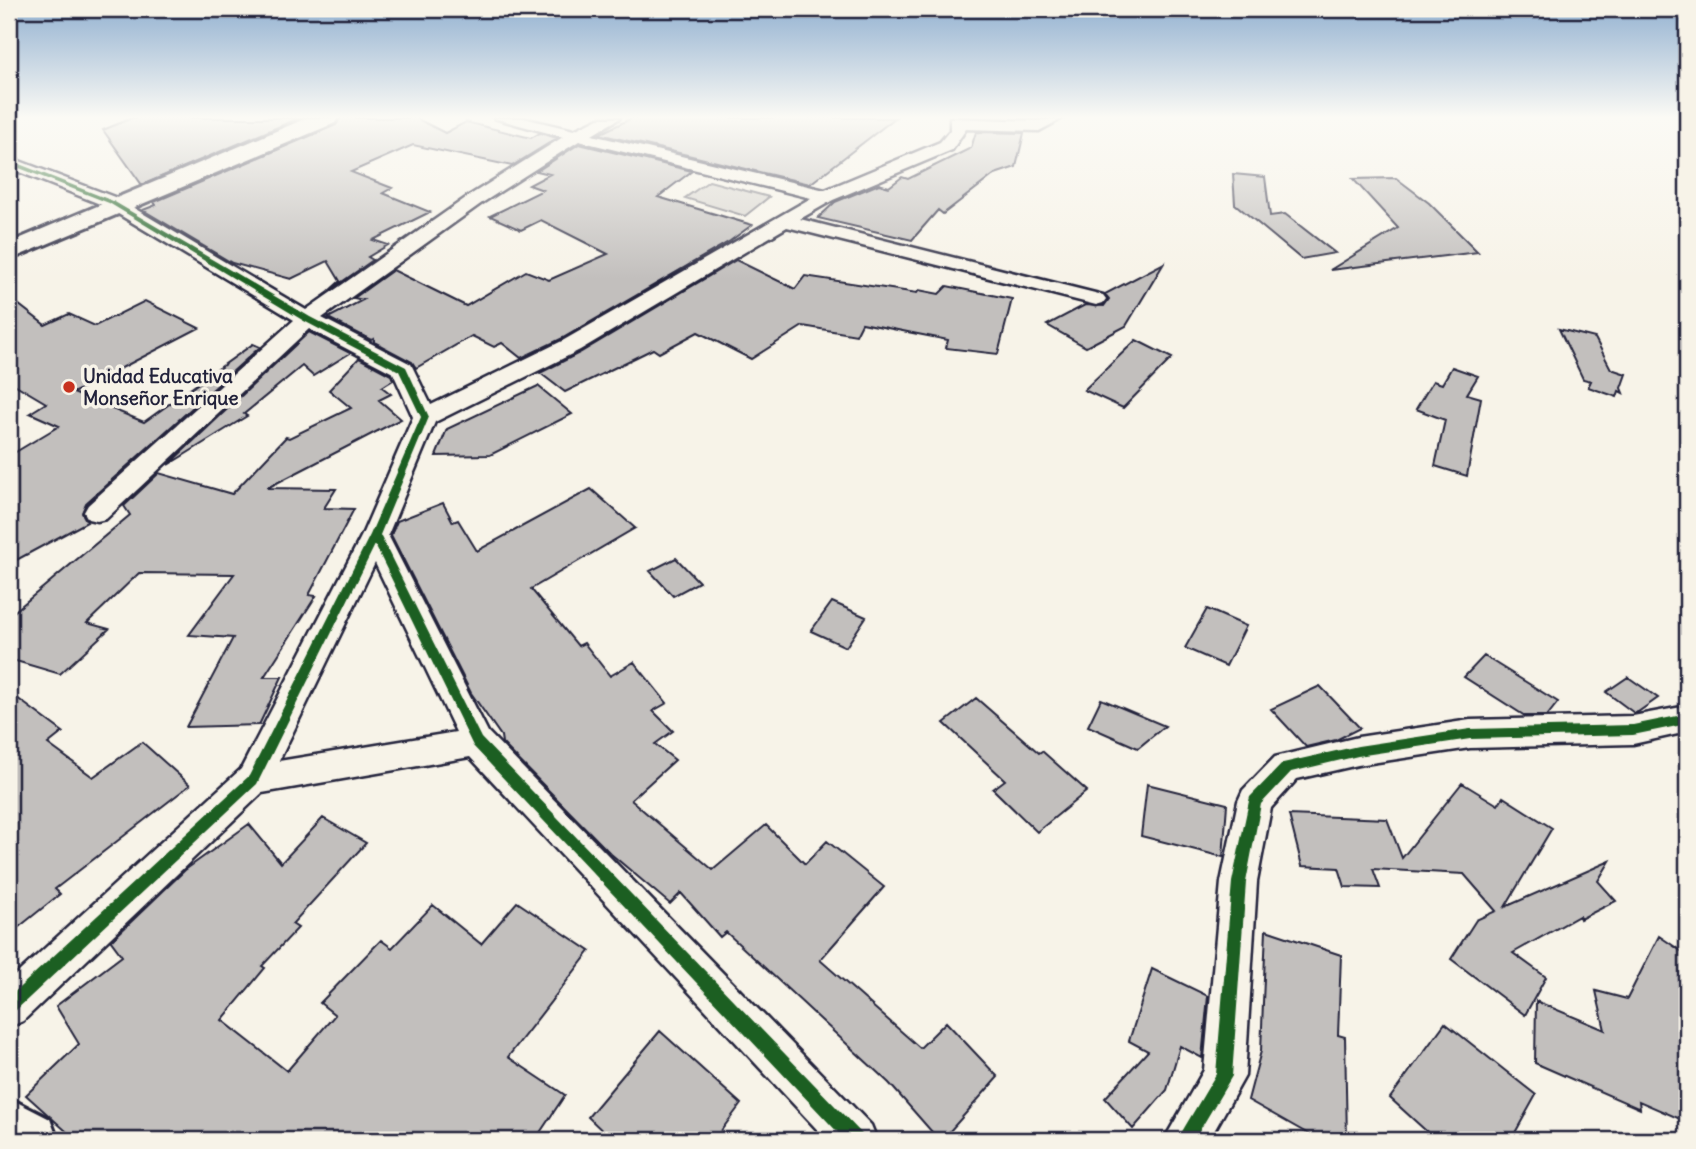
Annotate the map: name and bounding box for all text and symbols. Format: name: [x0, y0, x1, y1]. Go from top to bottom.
place label: Unidad Educativa Monseñor Enrique: [83, 364, 239, 410]
marker: Unidad Educativa Monseñor Enrique: [61, 379, 77, 395]

